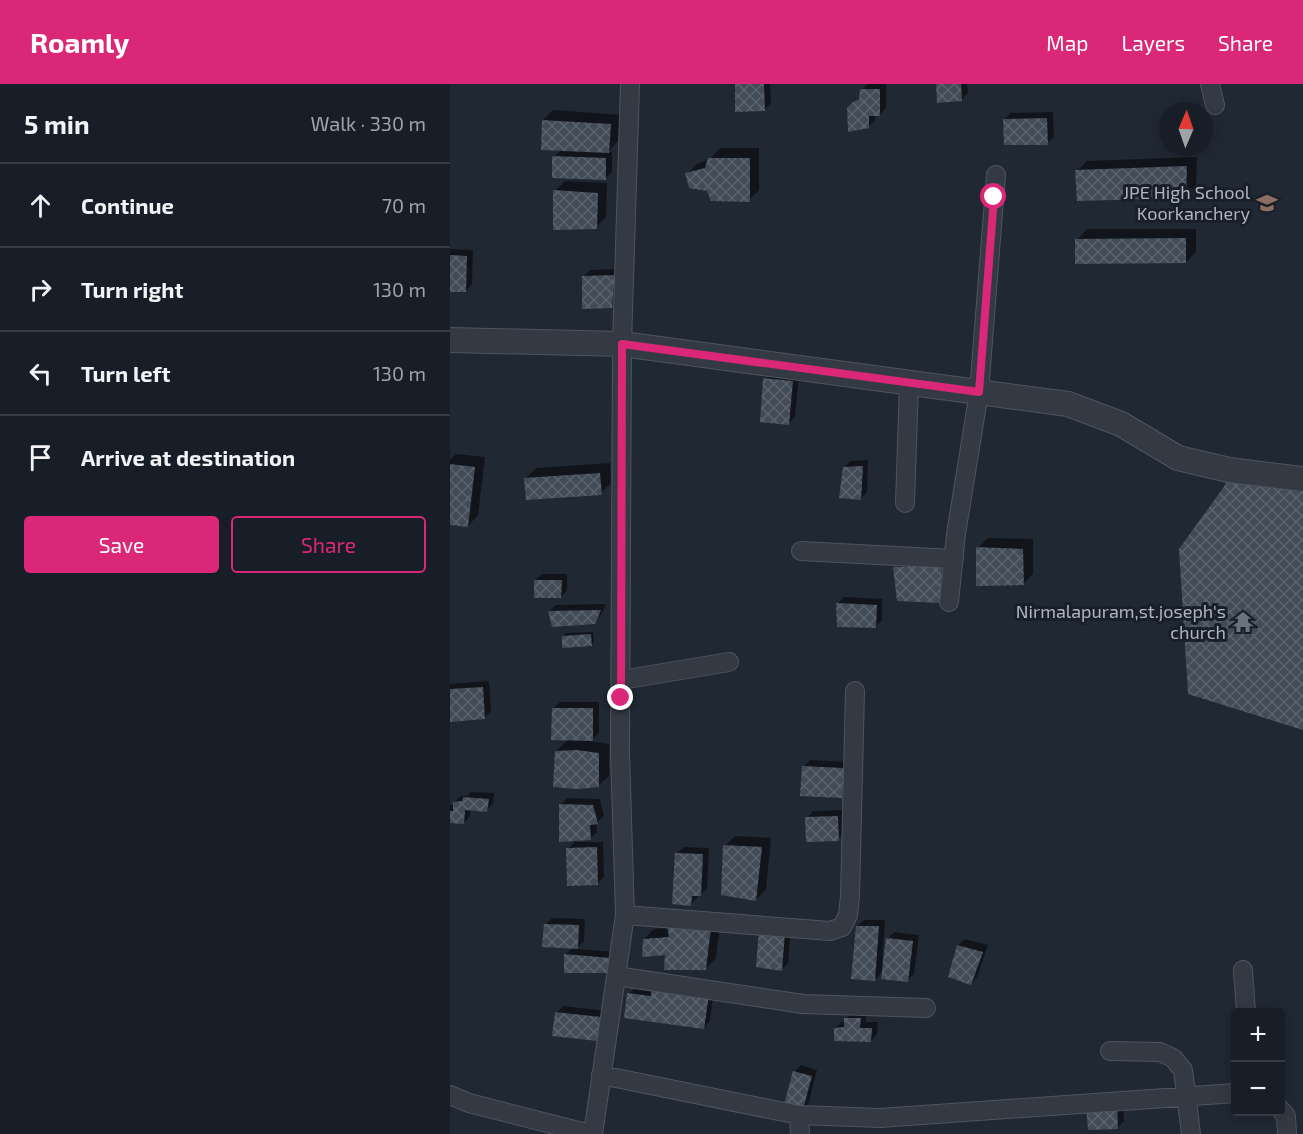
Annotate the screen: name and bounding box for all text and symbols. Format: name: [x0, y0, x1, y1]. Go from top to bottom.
text: Roamly: [30, 25, 129, 59]
text: Map: [1046, 30, 1088, 55]
text: Layers: [1121, 30, 1185, 55]
text: Share: [1218, 30, 1273, 55]
north arrow: [1159, 102, 1213, 156]
text: 5 min: [24, 108, 90, 139]
text: Walk · 330 m: [310, 111, 426, 135]
place label: JPE High School Koorkanchery: [1123, 181, 1251, 224]
route start: [980, 183, 1006, 209]
icon: ahead: [24, 189, 57, 222]
school or university icon: JPE High School Koorkanchery: [1255, 191, 1279, 215]
text: Continue: [81, 192, 174, 218]
text: 70 m: [382, 193, 426, 217]
icon: right: [24, 273, 57, 306]
text: Turn right: [81, 276, 183, 302]
text: 130 m: [373, 277, 426, 301]
icon: left: [24, 357, 57, 390]
text: Turn left: [81, 360, 170, 386]
text: 130 m: [373, 361, 426, 385]
icon: arrive: [24, 441, 57, 474]
text: Arrive at destination: [81, 444, 295, 470]
button: Save: [24, 516, 219, 573]
button: Share: [231, 516, 426, 573]
place label: Nirmalapuram,st.joseph's church: [1016, 600, 1226, 643]
temple icon: Nirmalapuram,st.joseph's church: [1231, 610, 1255, 634]
route end: [607, 684, 633, 710]
map controls: [1231, 1008, 1285, 1116]
button: +: [1231, 1008, 1285, 1062]
button: −: [1231, 1062, 1285, 1116]

